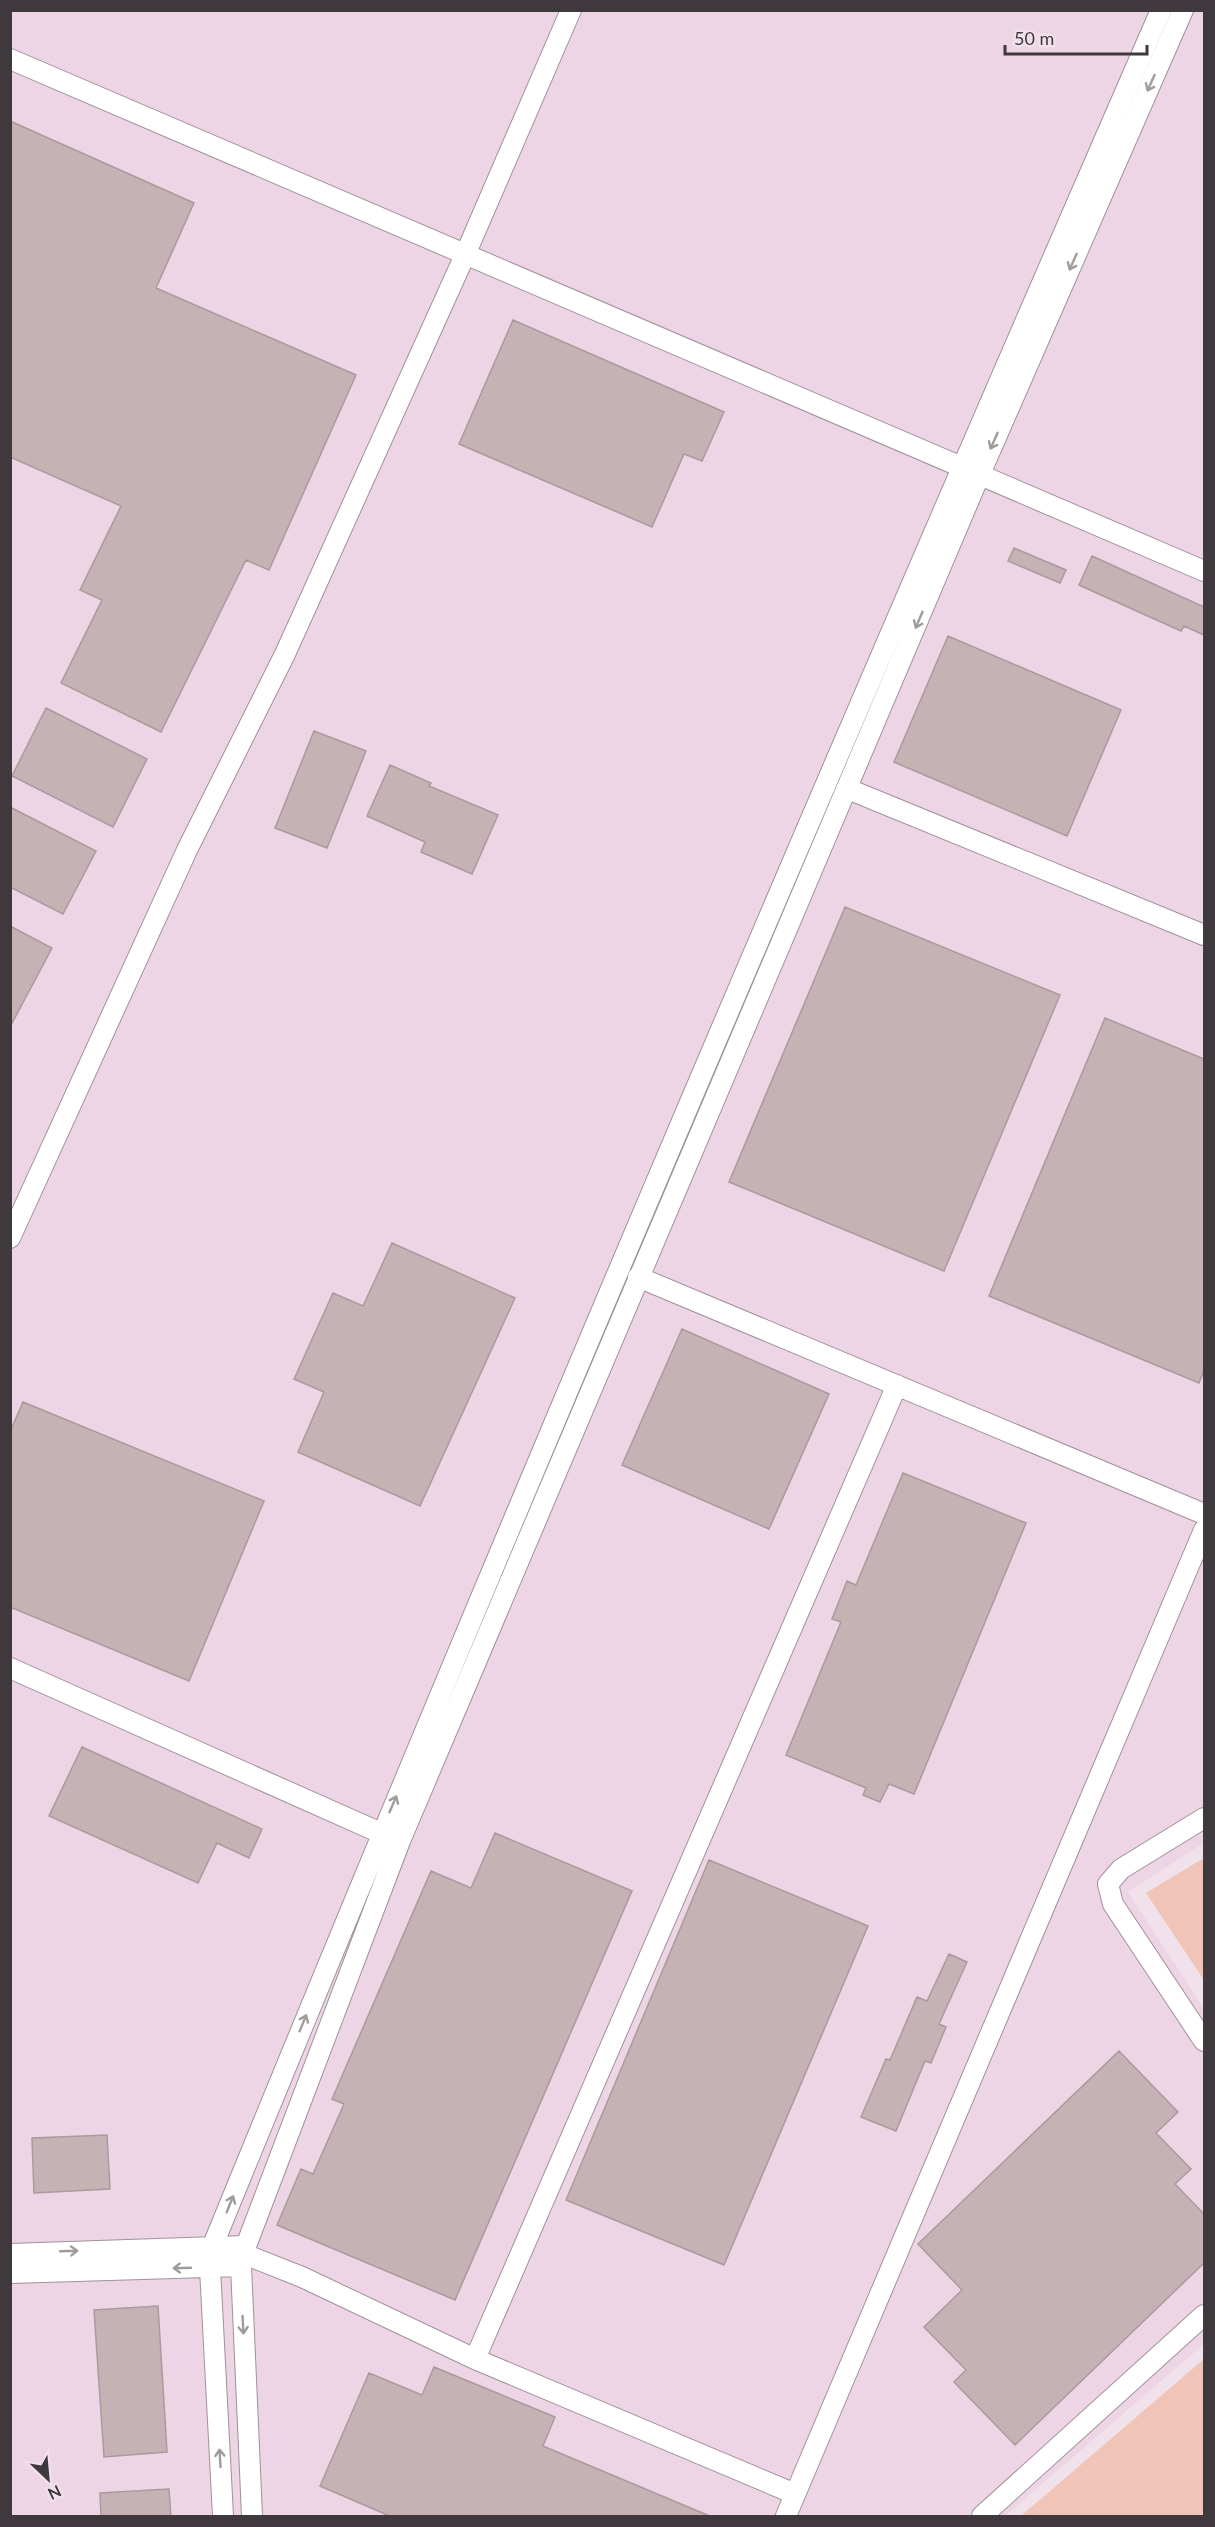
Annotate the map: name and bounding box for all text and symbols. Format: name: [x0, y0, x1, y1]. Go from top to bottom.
scale bar: [1005, 18, 1148, 56]
text: 50 m: [1014, 27, 1054, 49]
one-way arrow: [1145, 74, 1156, 92]
one-way arrow: [1066, 253, 1077, 271]
one-way arrow: [988, 431, 1000, 449]
one-way arrow: [912, 611, 924, 629]
one-way arrow: [388, 1795, 399, 1814]
one-way arrow: [298, 2015, 309, 2033]
one-way arrow: [225, 2195, 236, 2214]
one-way arrow: [58, 2246, 78, 2257]
one-way arrow: [173, 2263, 193, 2274]
one-way arrow: [238, 2314, 249, 2334]
north arrow: [18, 2449, 78, 2509]
one-way arrow: [214, 2449, 225, 2469]
text: N: [45, 2482, 64, 2504]

